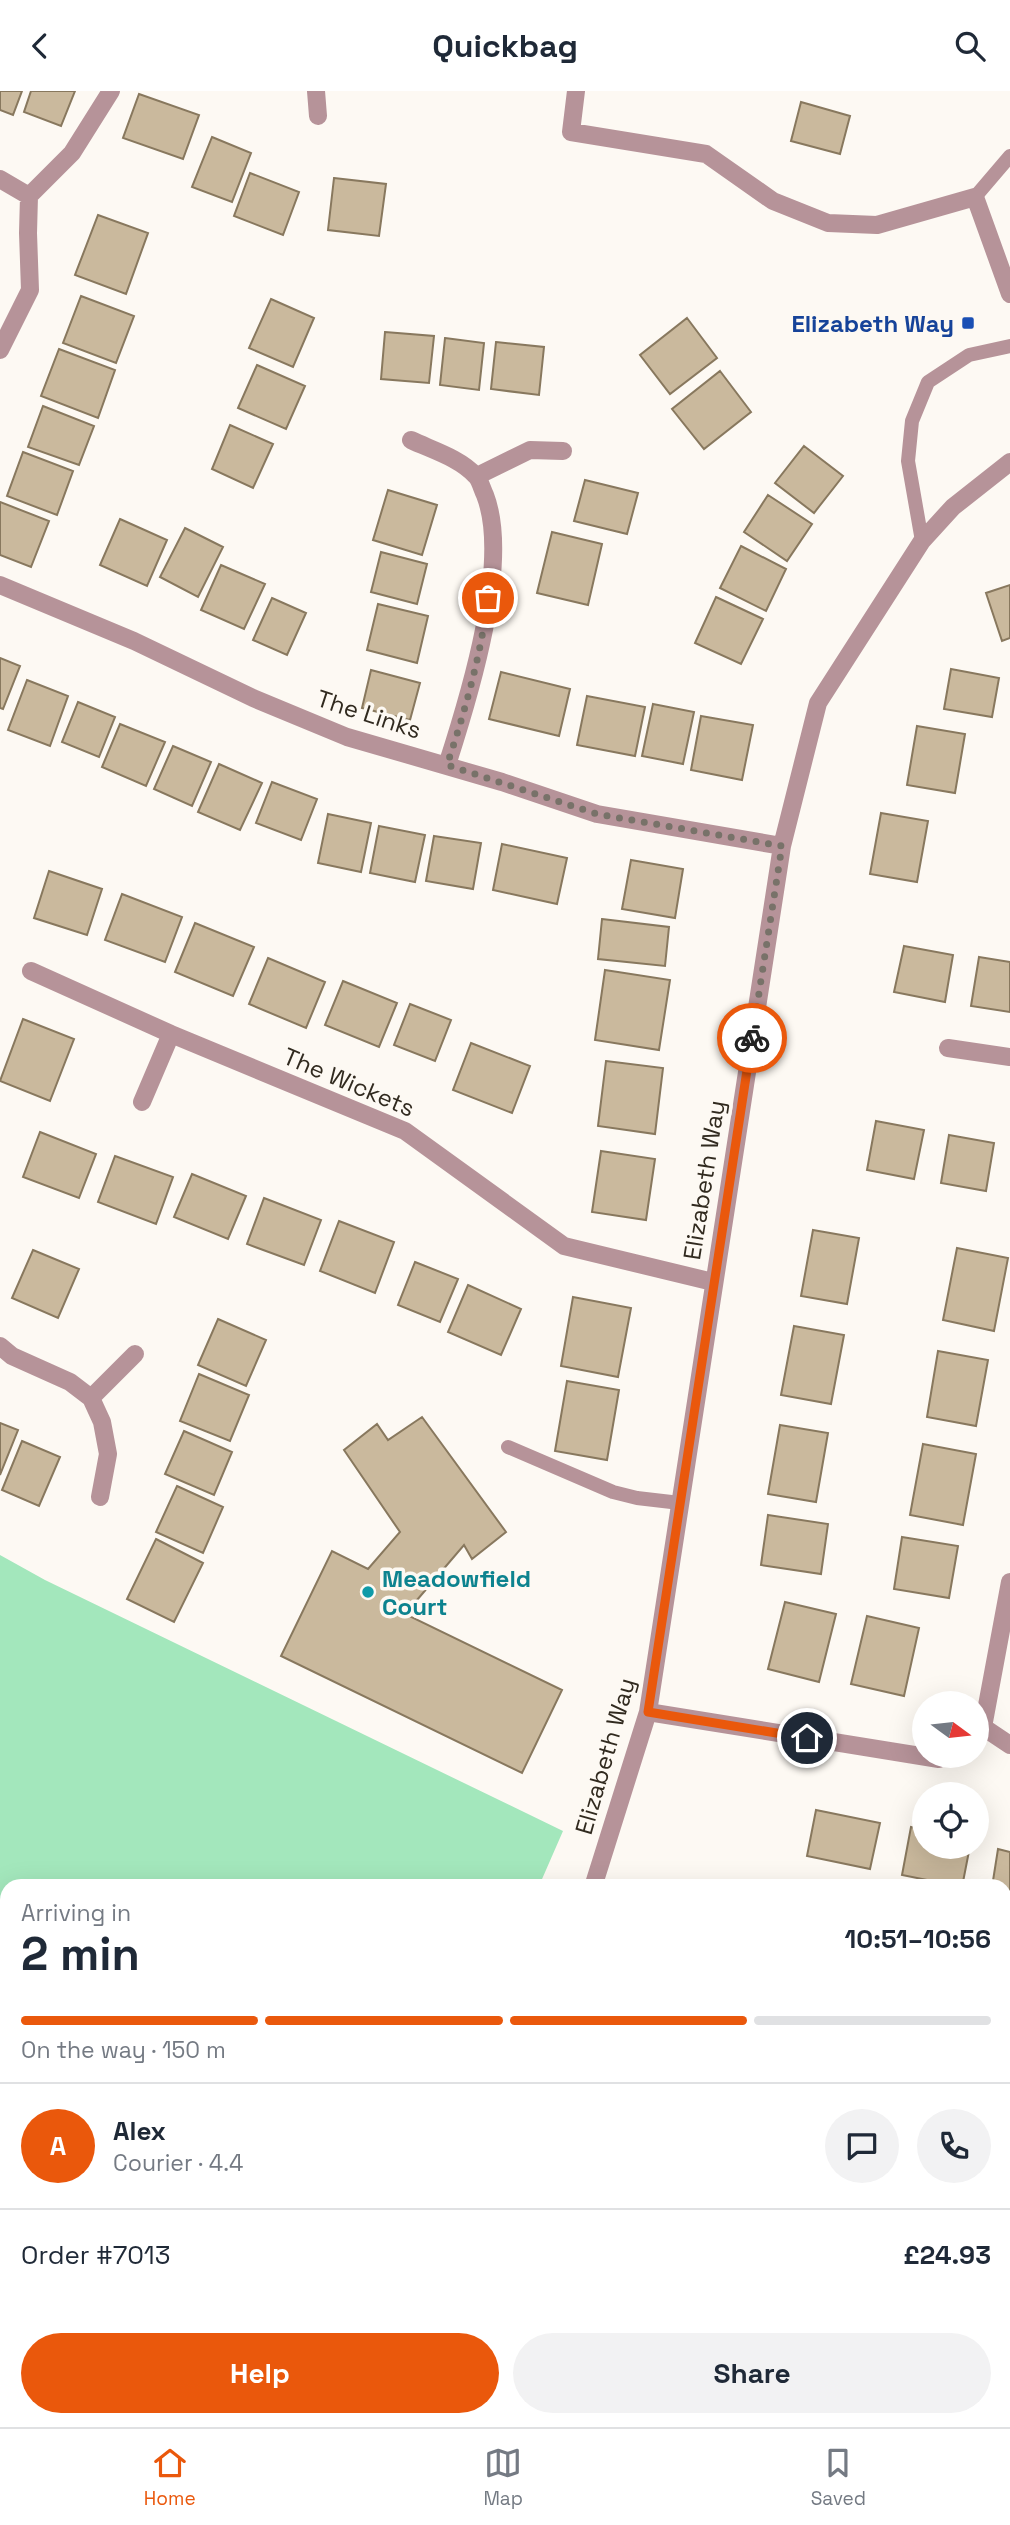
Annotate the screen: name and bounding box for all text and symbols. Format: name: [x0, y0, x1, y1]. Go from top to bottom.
text: Quickbag: [432, 26, 578, 66]
icon: back: [21, 27, 59, 65]
icon: search: [951, 27, 989, 65]
place label: Elizabeth Way: [791, 308, 954, 339]
marker: Elizabeth Way: [960, 315, 976, 331]
pin: [458, 568, 518, 628]
icon: bag: [469, 579, 507, 617]
street label: The Links: [313, 683, 425, 745]
courier: [717, 1003, 787, 1073]
icon: bike: [733, 1019, 771, 1057]
street label: The Wickets: [279, 1040, 419, 1124]
street label: Elizabeth Way: [676, 1098, 732, 1262]
place label: Meadowfield Court: [382, 1563, 531, 1622]
marker: Meadowfield Court: [360, 1584, 376, 1600]
street label: Elizabeth Way: [568, 1674, 642, 1838]
north arrow: [912, 1691, 989, 1767]
map controls: [912, 1691, 989, 1859]
pin: [777, 1708, 837, 1768]
icon: home: [788, 1719, 826, 1757]
button: locate: [912, 1782, 989, 1859]
text: Arriving in: [21, 1898, 131, 1928]
text: 10:51–10:56: [845, 1922, 991, 1956]
text: 2 min: [21, 1925, 140, 1983]
text: On the way · 150 m: [21, 2035, 226, 2065]
button: chat: [825, 2109, 899, 2183]
button: phone: [917, 2109, 991, 2183]
text: Alex: [113, 2114, 166, 2148]
text: A: [50, 2129, 66, 2163]
text: Courier · 4.4: [113, 2148, 243, 2178]
text: Order #7013: [21, 2238, 170, 2272]
text: £24.93: [903, 2238, 991, 2272]
button: Help: [21, 2333, 499, 2413]
button: Share: [513, 2333, 991, 2413]
tab: Home: [144, 2444, 196, 2511]
tab: Map: [483, 2444, 523, 2511]
tab: Saved: [811, 2444, 866, 2511]

